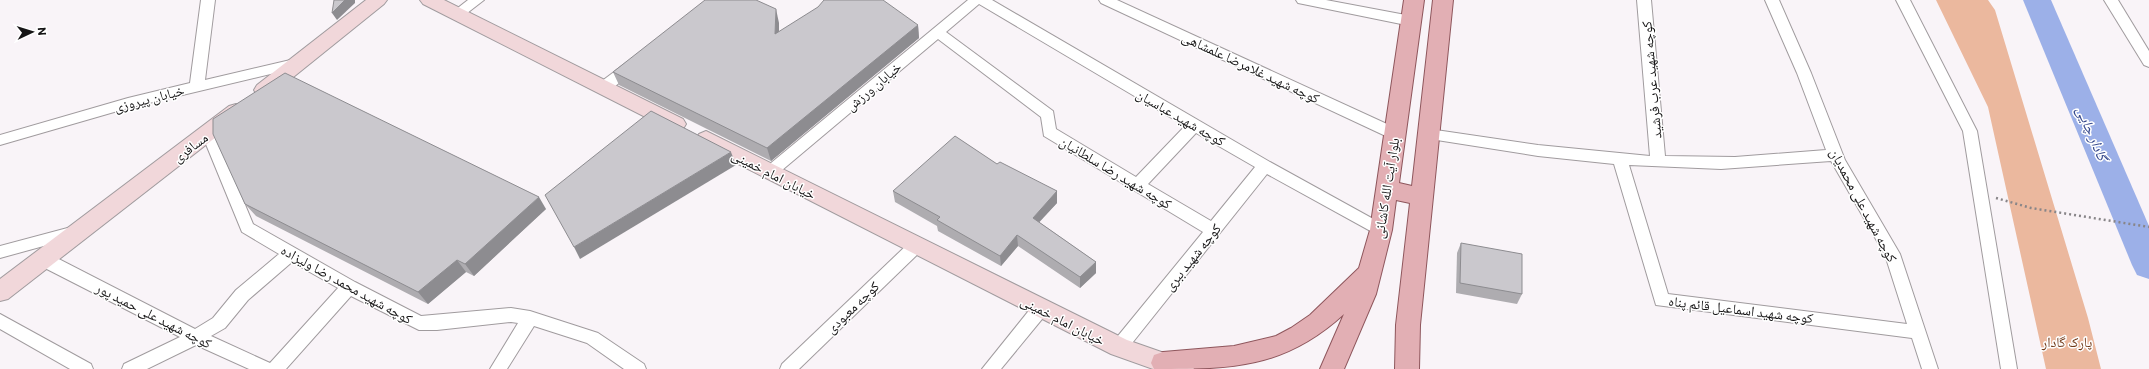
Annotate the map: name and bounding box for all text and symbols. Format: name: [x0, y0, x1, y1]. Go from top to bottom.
north arrow: [12, 12, 52, 52]
street label: کوچه شهید عرب فرشید: [1637, 20, 1666, 139]
text: N: [36, 27, 49, 36]
street label: کوچه شهید غلامرضا علمشاهی: [1179, 28, 1323, 107]
street label: خیابان ورزش: [842, 58, 905, 115]
street label: خیابان پیروزی: [112, 81, 186, 116]
street label: کوچه شهید عباسیان: [1133, 85, 1229, 150]
water label: گادار چایی: [2073, 103, 2114, 166]
street label: مسافری: [169, 128, 211, 166]
street label: کوچه شهید رضا سلطانیان: [1056, 132, 1175, 213]
street label: بلوار آیت الله کاشانی: [1370, 136, 1403, 240]
street label: کوچه شهید علی محمدیان: [1826, 145, 1901, 266]
street label: خیابان امام خمینی: [728, 146, 819, 204]
street label: کوچه شهید ببری: [1160, 220, 1225, 295]
street label: کوچه شهید محمد رضا ولیزاده: [278, 241, 416, 328]
street label: کوچه معبودی: [822, 277, 883, 337]
street label: کوچه شهید علی حمید پور: [92, 278, 215, 353]
street label: خیابان امام خمینی: [1017, 292, 1108, 350]
street label: کوچه شهید اسماعیل قائم پناه: [1667, 292, 1814, 328]
park label: پارک گادار: [2041, 333, 2092, 351]

